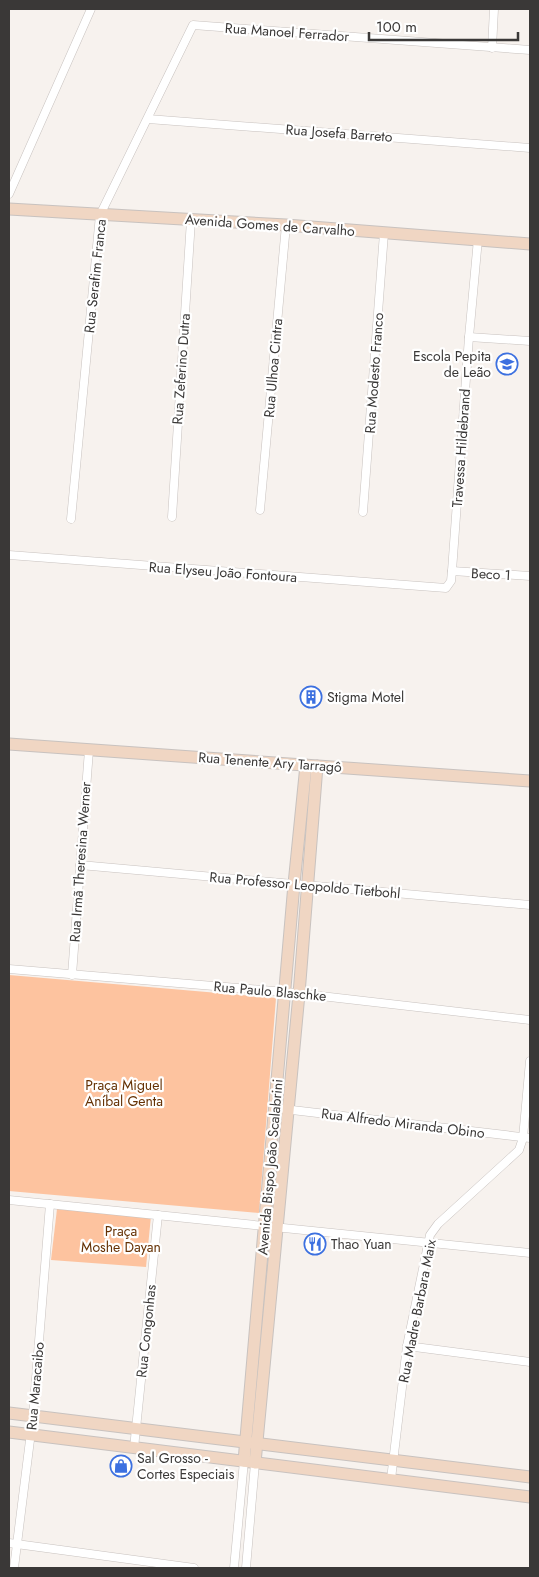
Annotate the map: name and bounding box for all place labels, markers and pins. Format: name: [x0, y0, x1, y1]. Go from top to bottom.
place label: Escola Pepita de Leão: [413, 346, 491, 382]
school or university icon: Escola Pepita de Leão: [495, 352, 519, 376]
building icon: Stigma Motel: [299, 685, 323, 709]
place label: Stigma Motel: [327, 687, 404, 707]
restaurant icon: Thao Yuan: [303, 1232, 327, 1256]
place label: Thao Yuan: [331, 1234, 392, 1254]
place label: Sal Grosso - Cortes Especiais: [137, 1448, 235, 1484]
shop icon: Sal Grosso - Cortes Especiais: [109, 1454, 133, 1478]

